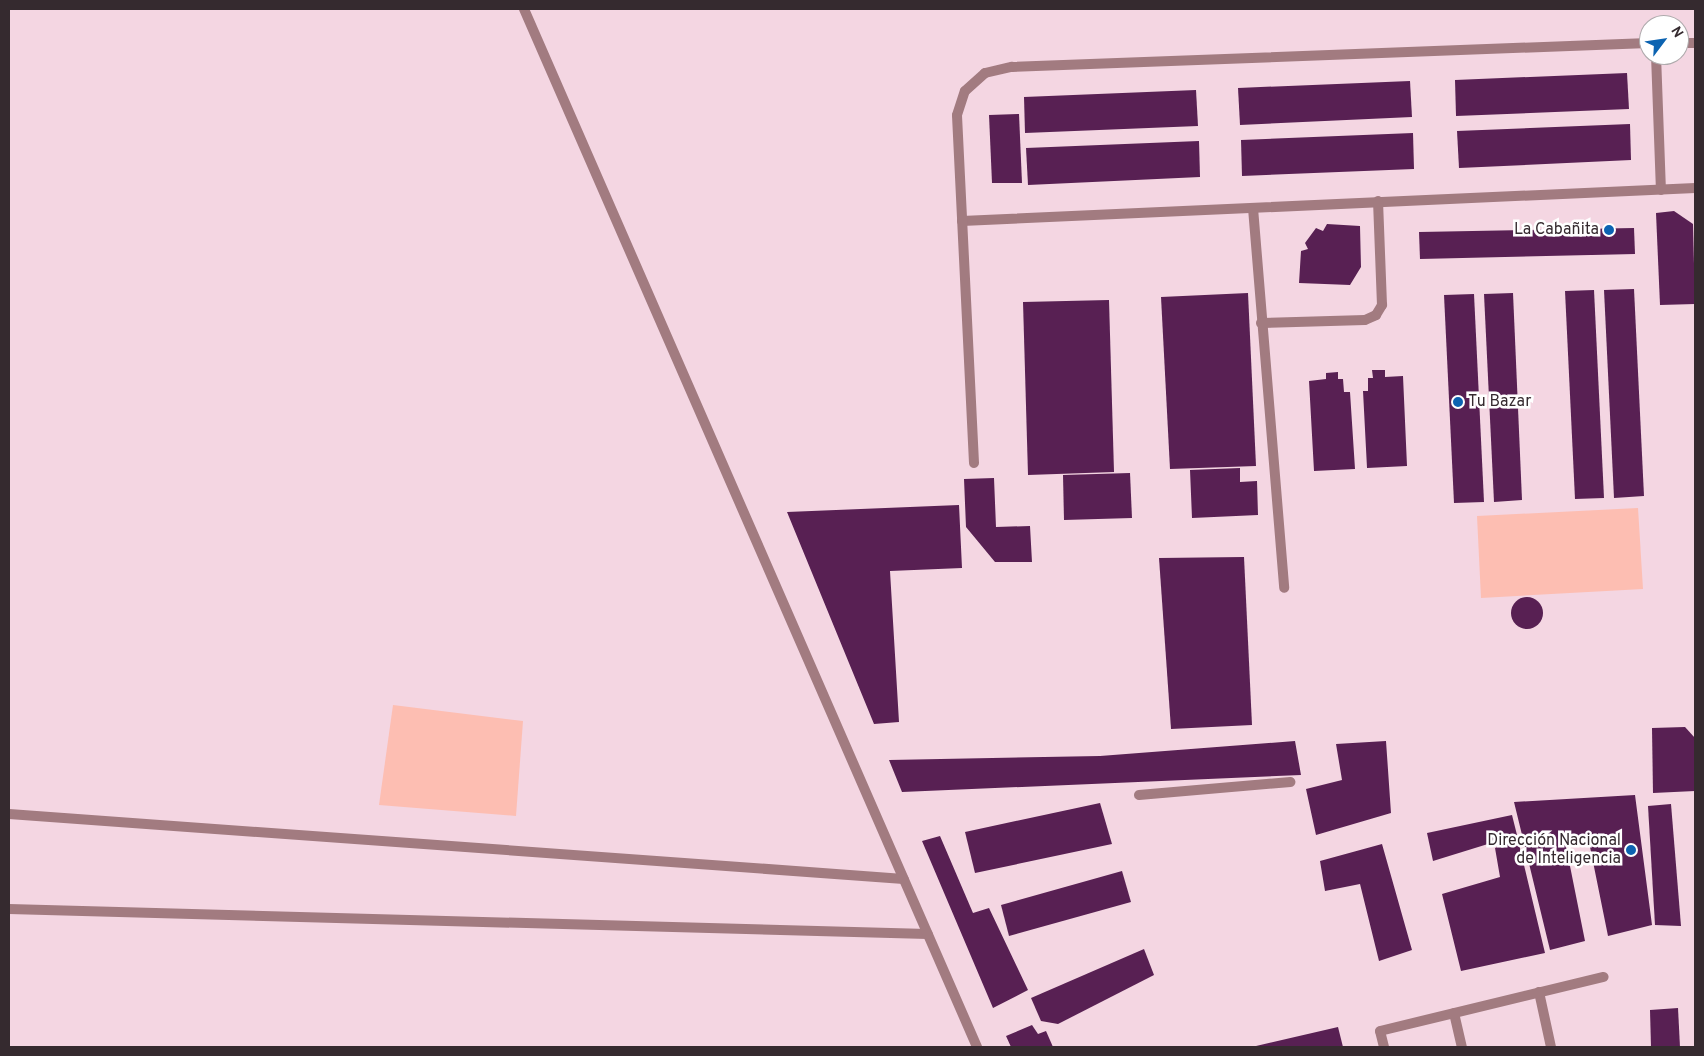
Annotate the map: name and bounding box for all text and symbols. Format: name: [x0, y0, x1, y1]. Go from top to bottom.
north arrow: [1639, 15, 1689, 65]
text: N: [1667, 24, 1686, 41]
place label: La Cabañita: [1514, 220, 1599, 240]
marker: La Cabañita: [1603, 224, 1615, 236]
place label: Tu Bazar: [1468, 392, 1531, 412]
marker: Tu Bazar: [1452, 396, 1464, 408]
place label: Dirección Nacional de Inteligencia: [1487, 831, 1621, 869]
marker: Dirección Nacional de Inteligencia: [1625, 844, 1637, 856]

